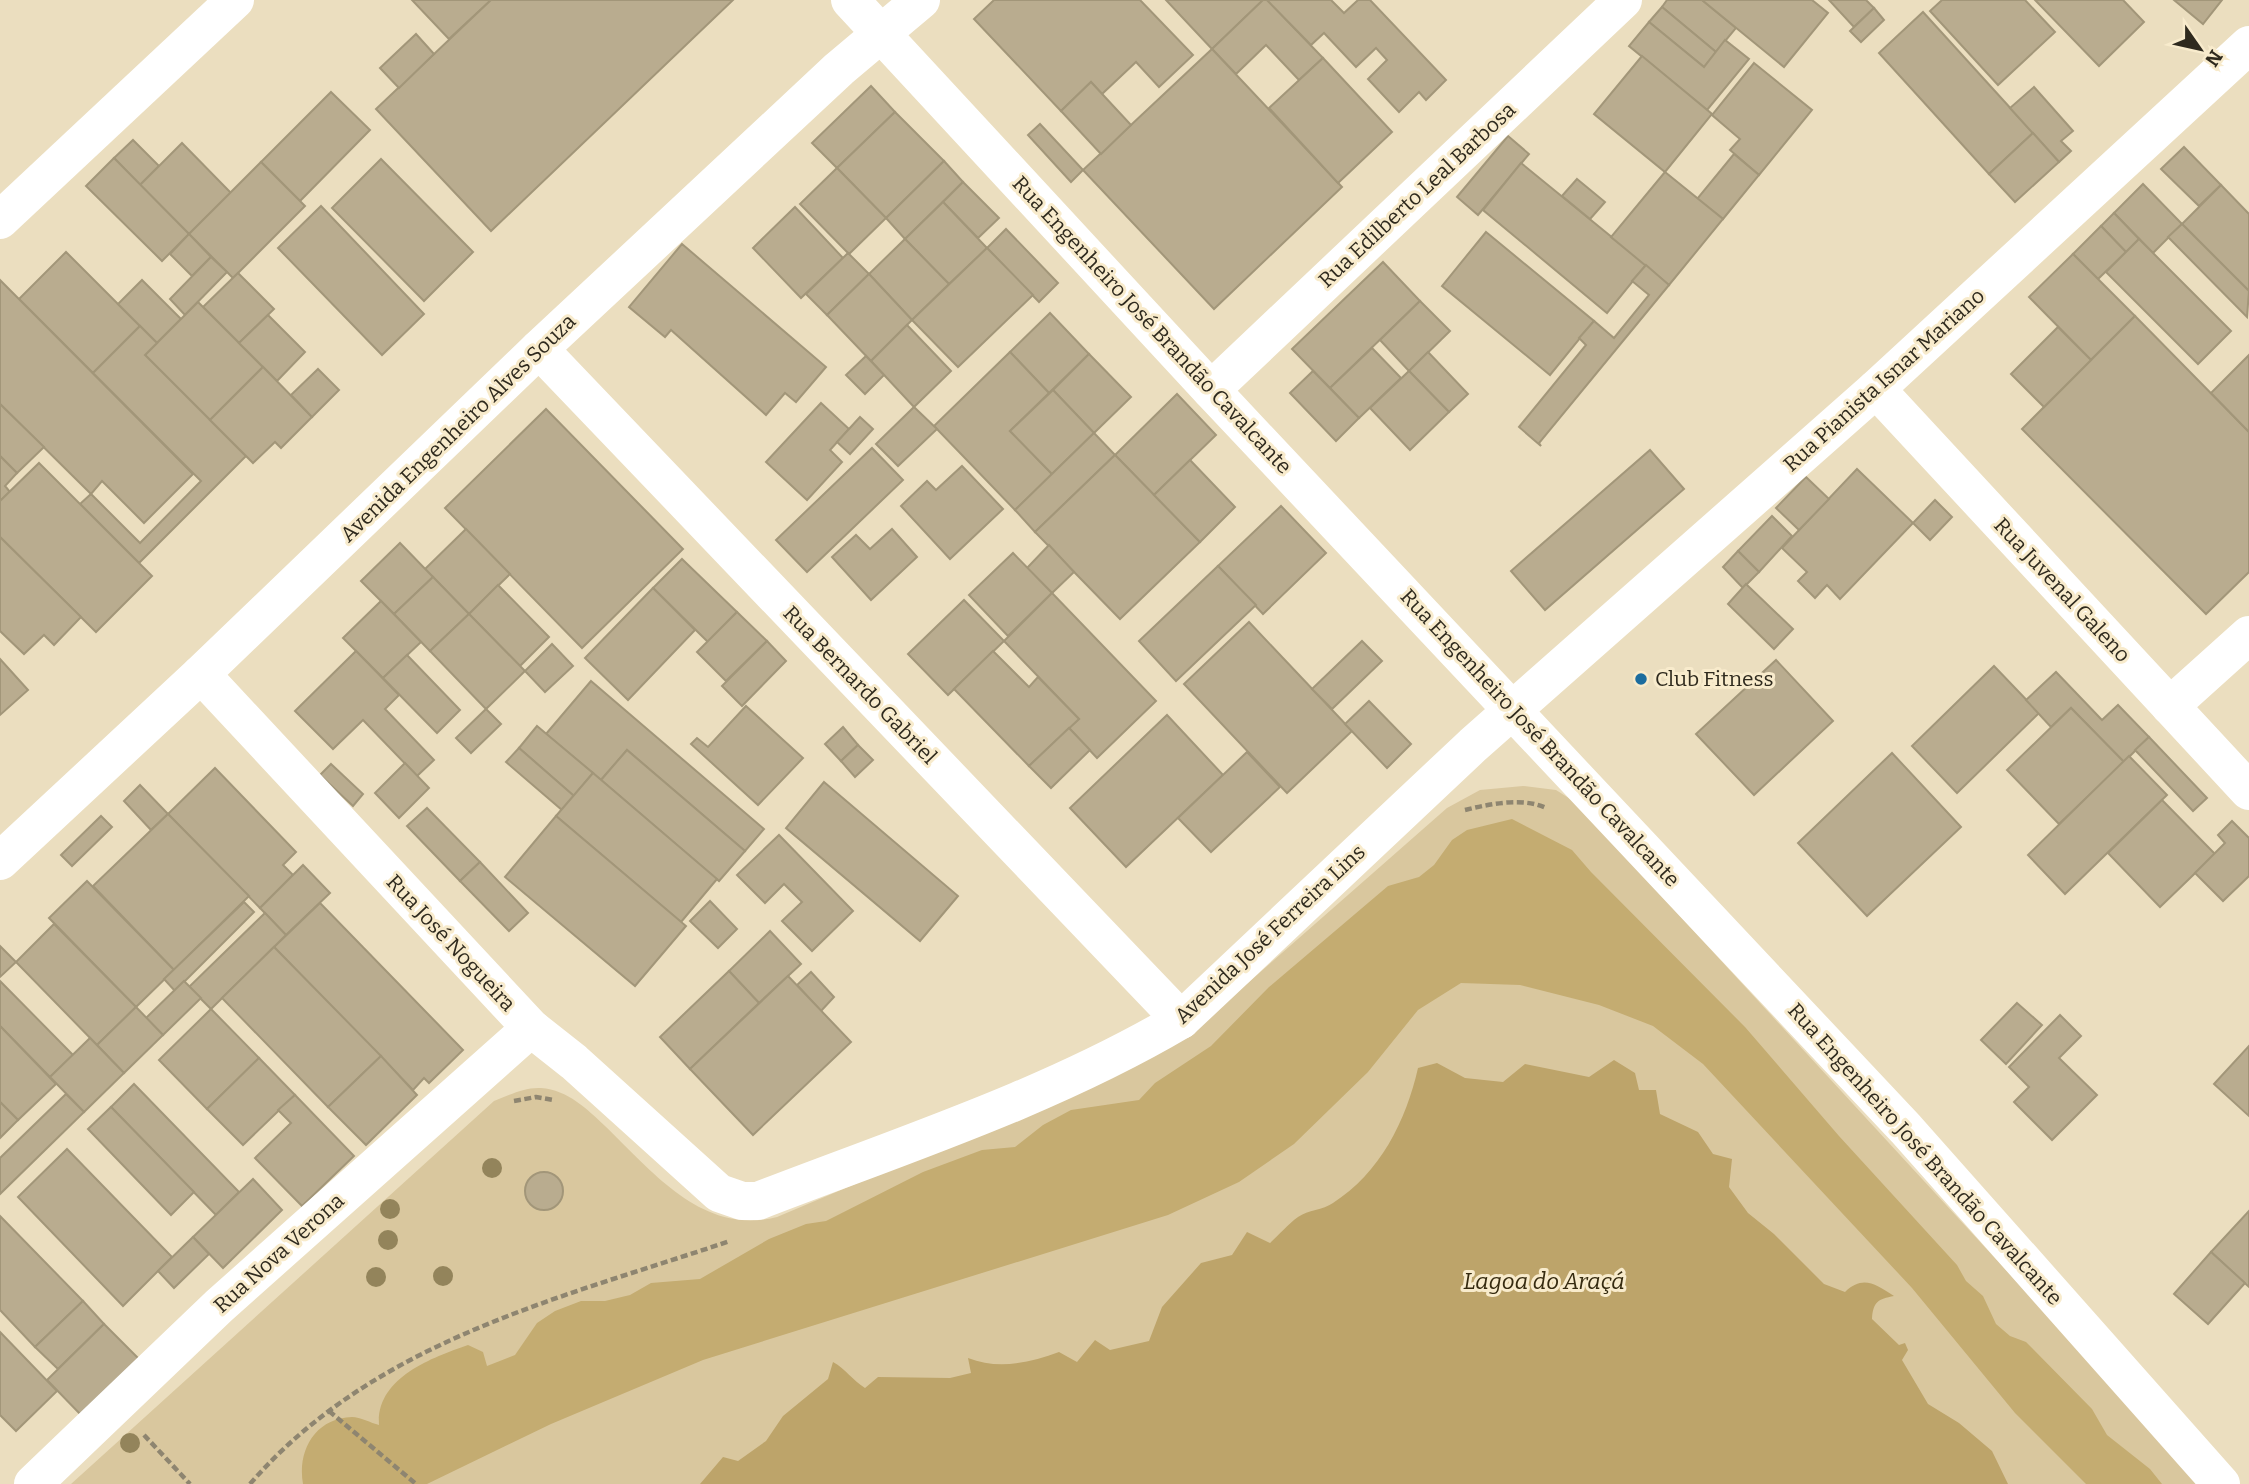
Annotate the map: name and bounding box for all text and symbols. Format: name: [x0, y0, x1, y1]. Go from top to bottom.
north arrow: [2165, 14, 2235, 84]
text: N: [2200, 46, 2227, 71]
street label: Rua Edilberto Leal Barbosa: [1313, 97, 1521, 293]
street label: Rua Engenheiro José Brandão Cavalcante: [1007, 171, 1297, 479]
street label: Rua Pianista Isnar Mariano: [1778, 283, 1990, 477]
street label: Avenida Engenheiro Alves Souza: [335, 308, 581, 548]
street label: Rua Juvenal Galeno: [1988, 512, 2136, 668]
street label: Rua Engenheiro José Brandão Cavalcante: [1395, 584, 1685, 892]
street label: Rua Bernardo Gabriel: [778, 600, 942, 770]
place label: Club Fitness: [1655, 666, 1774, 692]
marker: Club Fitness: [1633, 671, 1649, 687]
street label: Avenida José Ferreira Lins: [1169, 839, 1371, 1029]
street label: Rua José Nogueira: [381, 869, 521, 1017]
street label: Rua Engenheiro José Brandão Cavalcante: [1782, 998, 2068, 1310]
street label: Rua Nova Verona: [208, 1187, 350, 1318]
water label: Lagoa do Araçá: [1463, 1267, 1625, 1295]

